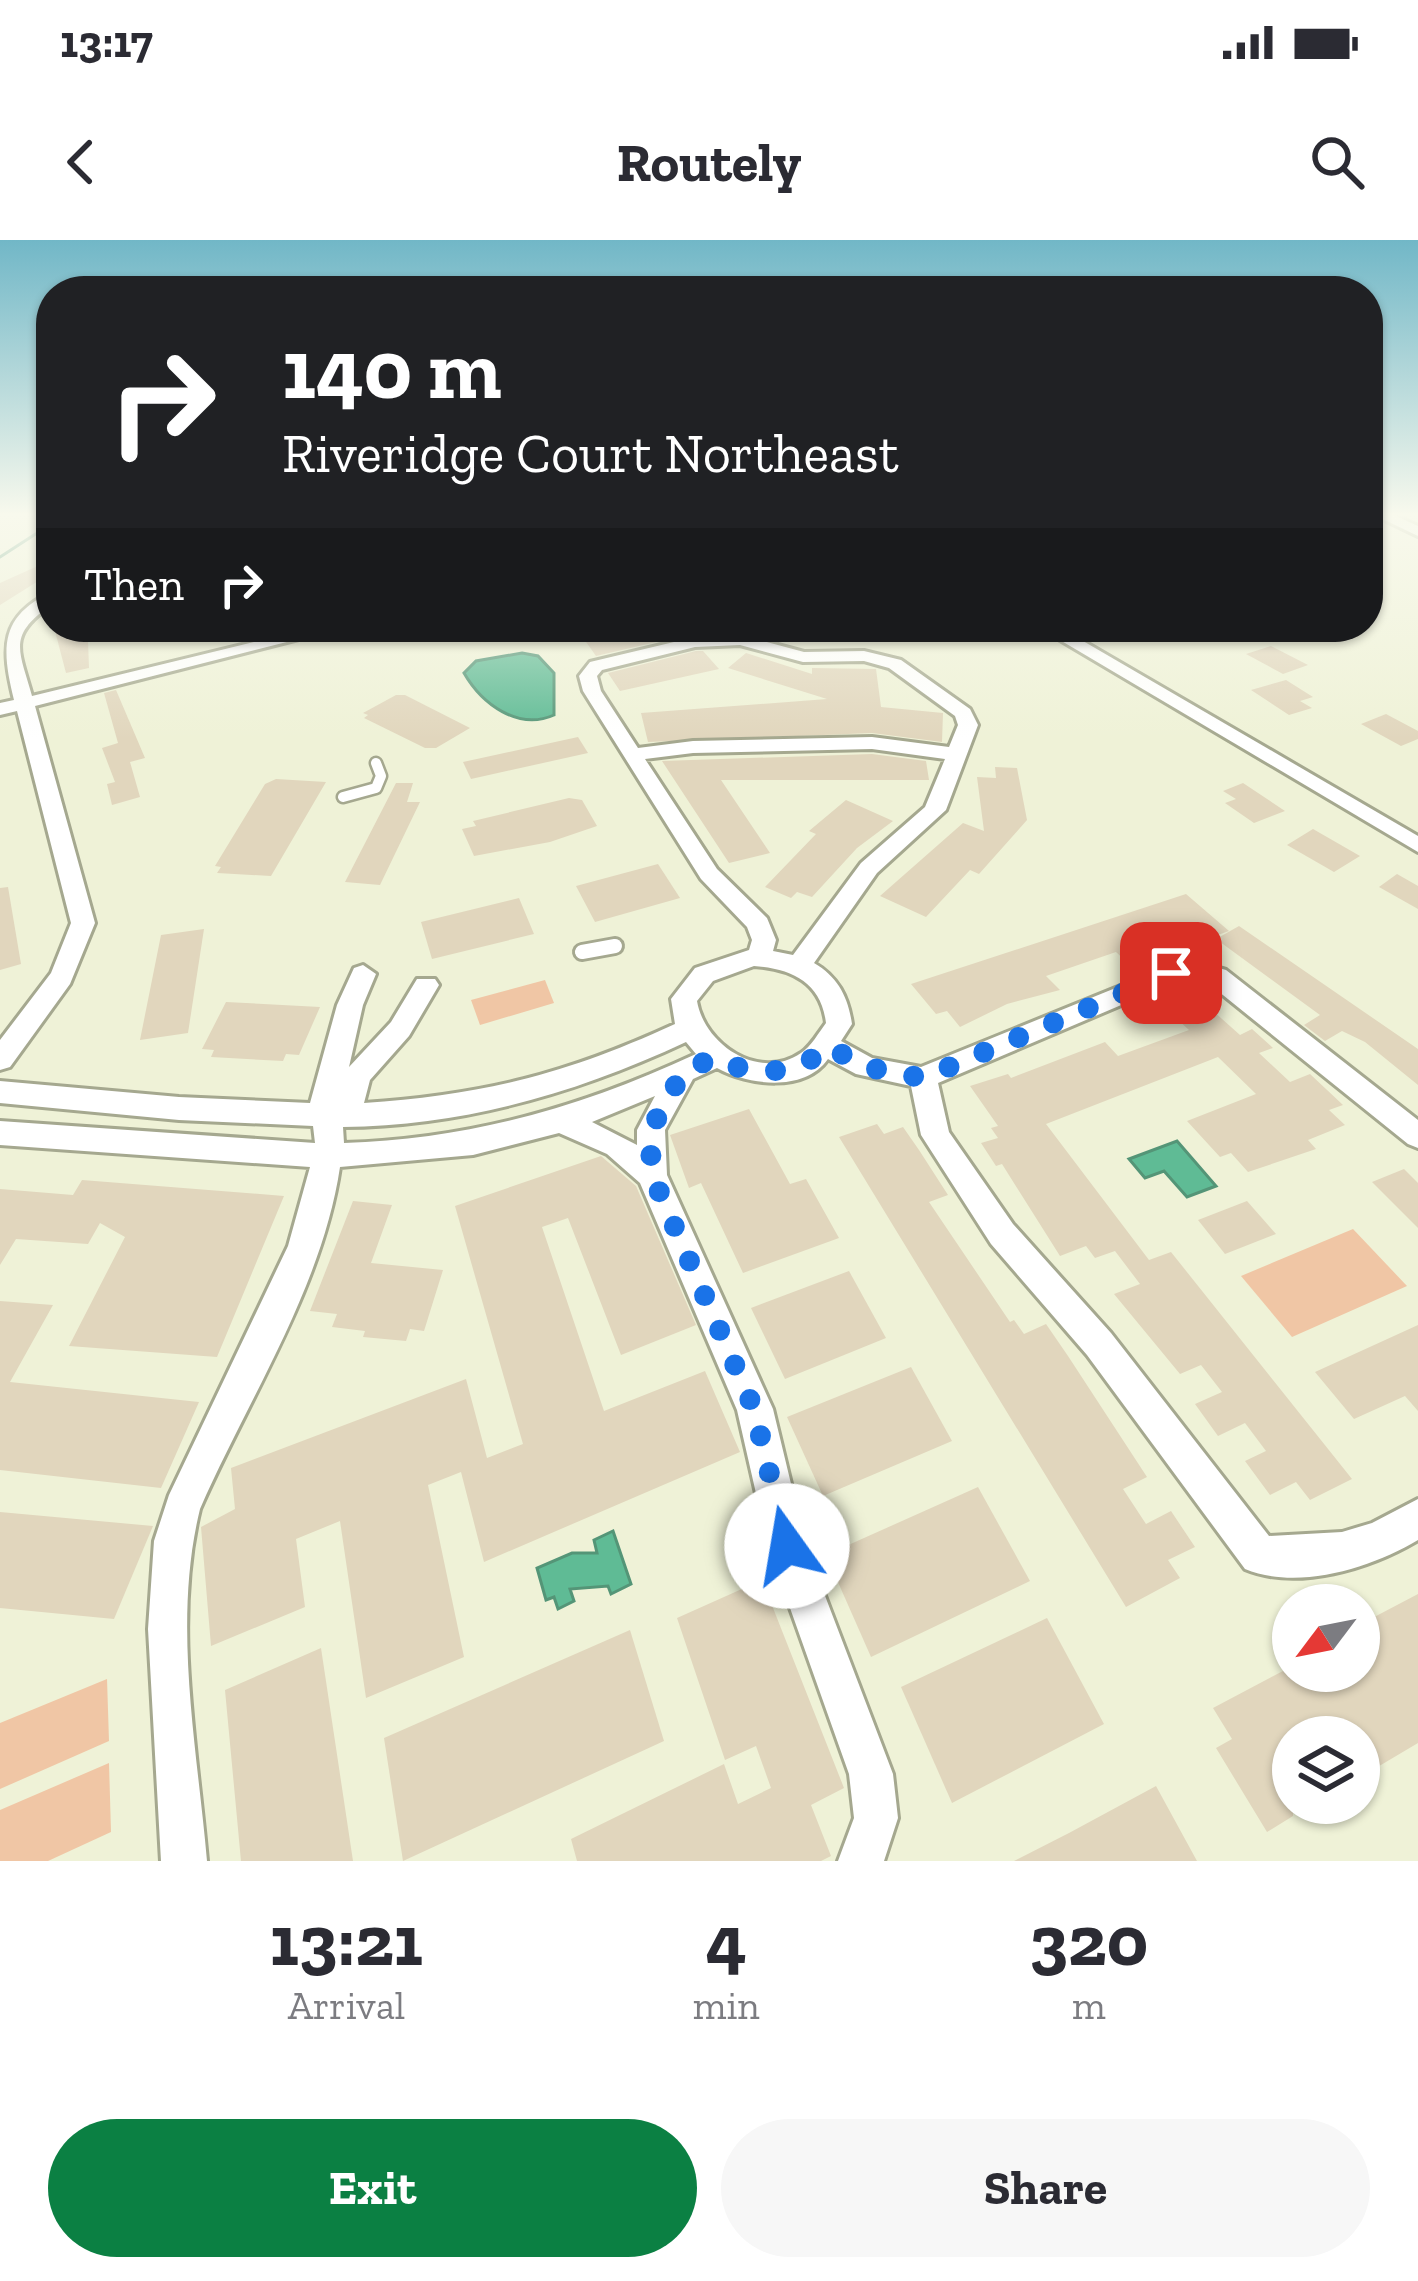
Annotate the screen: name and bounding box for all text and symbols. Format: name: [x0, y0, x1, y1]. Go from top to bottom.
text: 13:17: [60, 15, 153, 69]
icon: back: [48, 129, 114, 195]
icon: search: [1304, 129, 1370, 195]
text: Routely: [617, 130, 801, 195]
text: 140 m: [282, 319, 502, 420]
icon: right: [84, 324, 240, 480]
text: Riveridge Court Northeast: [282, 421, 899, 486]
icon: right: [208, 552, 274, 618]
text: Then: [84, 558, 184, 612]
pin: [1120, 922, 1222, 1024]
icon: arrive: [1138, 940, 1204, 1006]
position arrow: [724, 1483, 850, 1609]
north arrow: [1272, 1584, 1380, 1692]
map controls: [1272, 1584, 1380, 1824]
button: layers: [1272, 1716, 1380, 1824]
text: 13:21: [270, 1897, 423, 1983]
text: 4: [706, 1897, 747, 1983]
text: 320: [1030, 1897, 1148, 1983]
text: Arrival: [288, 1982, 405, 2029]
text: min: [693, 1982, 760, 2029]
text: m: [1072, 1982, 1106, 2029]
button: Exit: [48, 2119, 697, 2257]
button: Share: [721, 2119, 1370, 2257]

